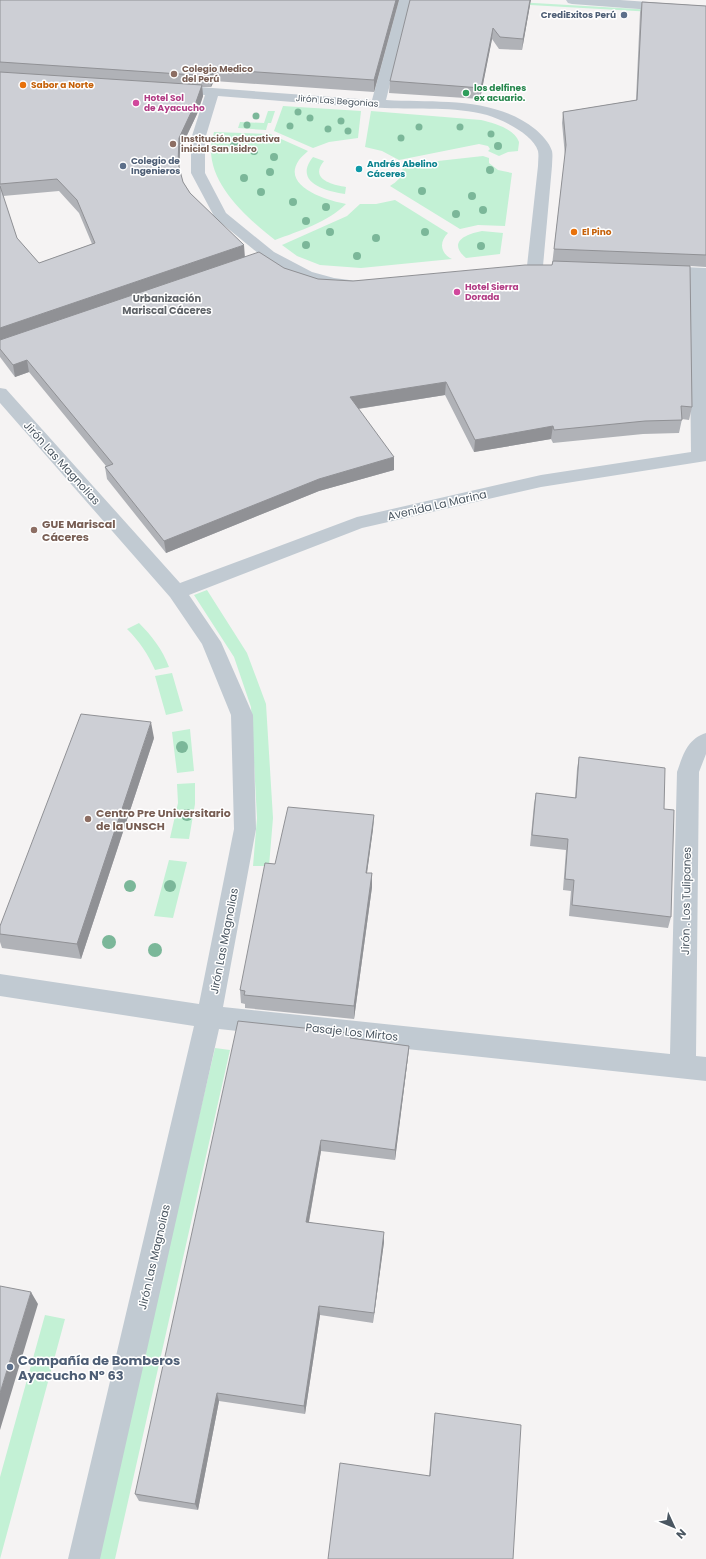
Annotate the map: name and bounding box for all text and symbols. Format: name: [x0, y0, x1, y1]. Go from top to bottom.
place label: CrediExitos Perú: [541, 9, 616, 21]
marker: CrediExitos Perú: [619, 10, 629, 20]
place label: Colegio Medico del Perú: [182, 63, 253, 85]
marker: Colegio Medico del Perú: [169, 69, 179, 79]
place label: Sabor a Norte: [31, 79, 94, 91]
marker: Sabor a Norte: [18, 80, 28, 90]
place label: los delfines ex acuario.: [474, 82, 526, 104]
marker: los delfines ex acuario.: [461, 88, 471, 98]
place label: Hotel Sol de Ayacucho: [144, 92, 205, 114]
street label: Jirón Las Begonias: [295, 92, 379, 110]
marker: Hotel Sol de Ayacucho: [131, 98, 141, 108]
place label: Institución educativa inicial San Isidro: [181, 133, 280, 155]
marker: Institución educativa inicial San Isidro: [168, 139, 178, 149]
place label: Colegio de Ingenieros: [131, 155, 180, 177]
place label: Andrés Abelino Cáceres: [367, 158, 438, 180]
marker: Colegio de Ingenieros: [118, 161, 128, 171]
marker: Andrés Abelino Cáceres: [354, 164, 364, 174]
place label: El Pino: [582, 226, 612, 238]
marker: El Pino: [569, 227, 579, 237]
place label: Hotel Sierra Dorada: [465, 281, 519, 303]
marker: Hotel Sierra Dorada: [452, 287, 462, 297]
district label: Urbanización Mariscal Cáceres: [122, 291, 212, 318]
street label: Jirón Las Magnolias: [20, 418, 104, 508]
street label: Avenida La Marina: [386, 486, 488, 524]
place label: GUE Mariscal Cáceres: [42, 516, 115, 545]
marker: GUE Mariscal Cáceres: [29, 525, 39, 535]
place label: Centro Pre Universitario de la UNSCH: [96, 805, 231, 834]
marker: Centro Pre Universitario de la UNSCH: [83, 814, 93, 824]
street label: Jirón . Los Tulipanes: [677, 846, 695, 955]
street label: Jirón Las Magnolias: [206, 886, 242, 995]
street label: Pasaje Los Mirtos: [305, 1019, 399, 1045]
street label: Jirón Las Magnolias: [134, 1203, 174, 1311]
place label: Compañía de Bomberos Ayacucho Nº 63: [18, 1351, 180, 1385]
marker: Compañía de Bomberos Ayacucho Nº 63: [5, 1362, 15, 1372]
north arrow: [654, 1507, 694, 1547]
text: N: [673, 1525, 690, 1542]

